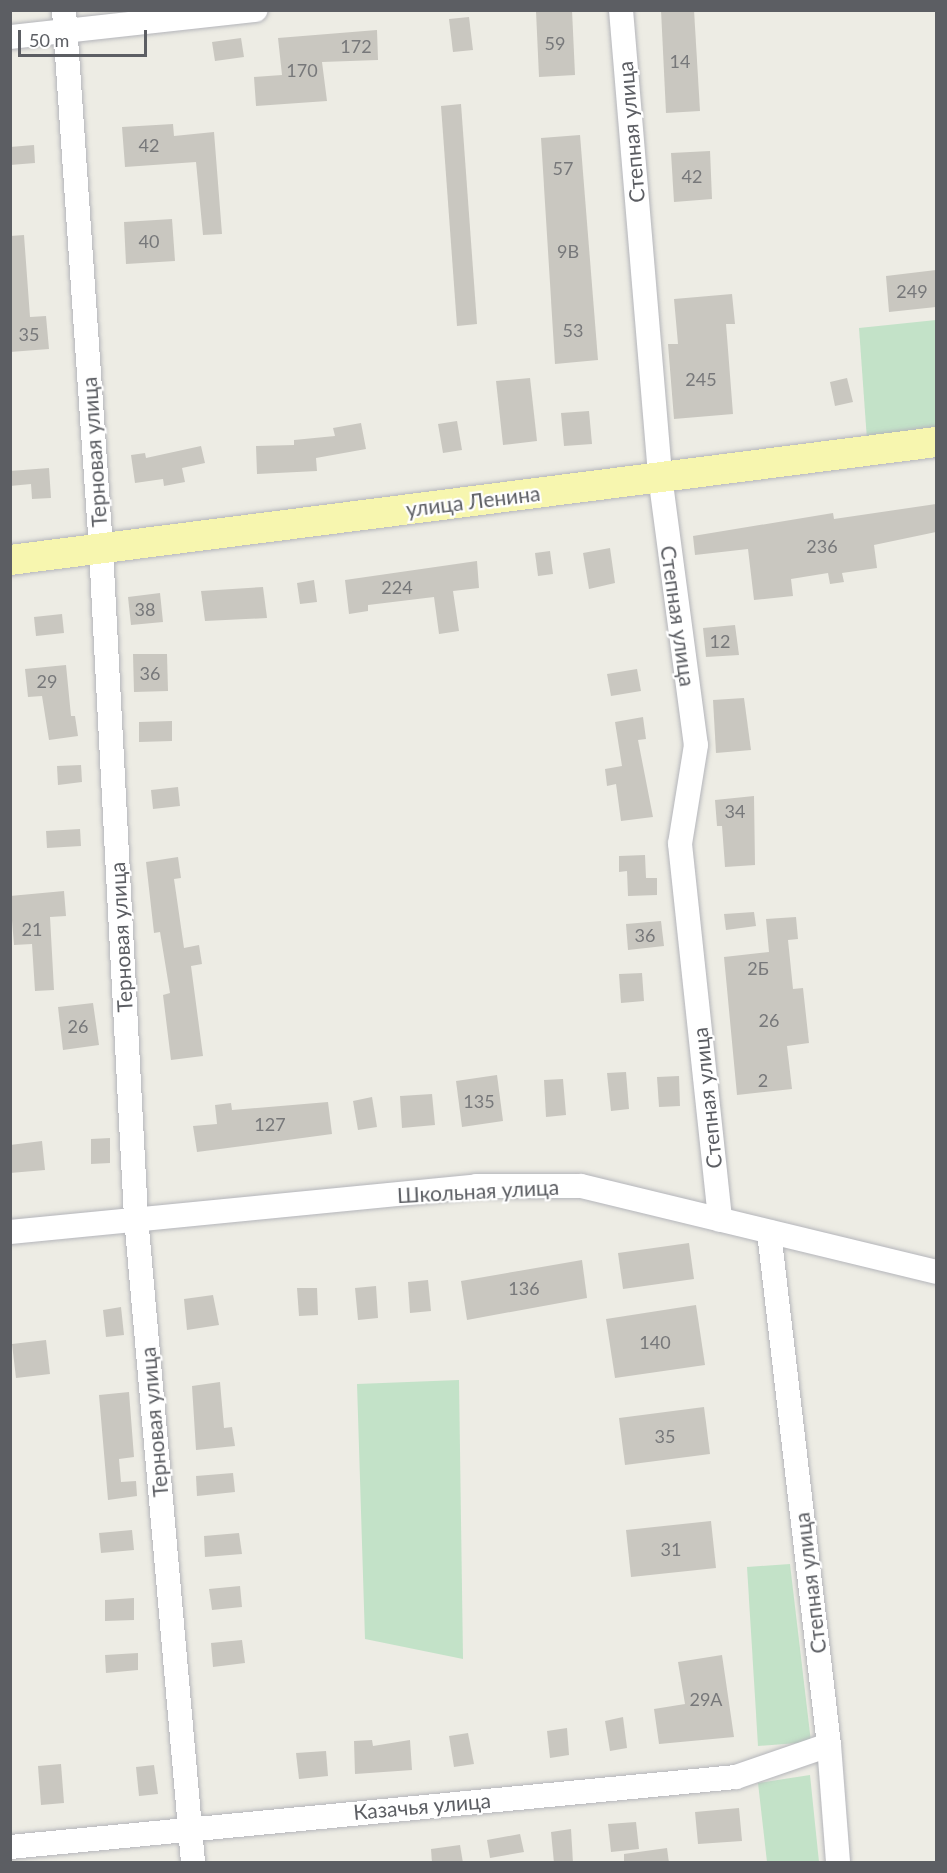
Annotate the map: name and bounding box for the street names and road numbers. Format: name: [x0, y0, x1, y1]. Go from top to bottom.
street label: Степная улица: [612, 60, 650, 204]
street label: Терновая улица: [76, 376, 112, 528]
street label: улица Ленина: [405, 480, 541, 522]
street label: Степная улица: [656, 544, 700, 688]
street label: Терновая улица: [104, 861, 138, 1013]
street label: Степная улица: [687, 1026, 727, 1170]
street label: Школьная улица: [396, 1174, 560, 1208]
street label: Терновая улица: [135, 1346, 173, 1498]
street label: Степная улица: [789, 1511, 831, 1655]
street label: Казачья улица: [352, 1787, 492, 1825]

